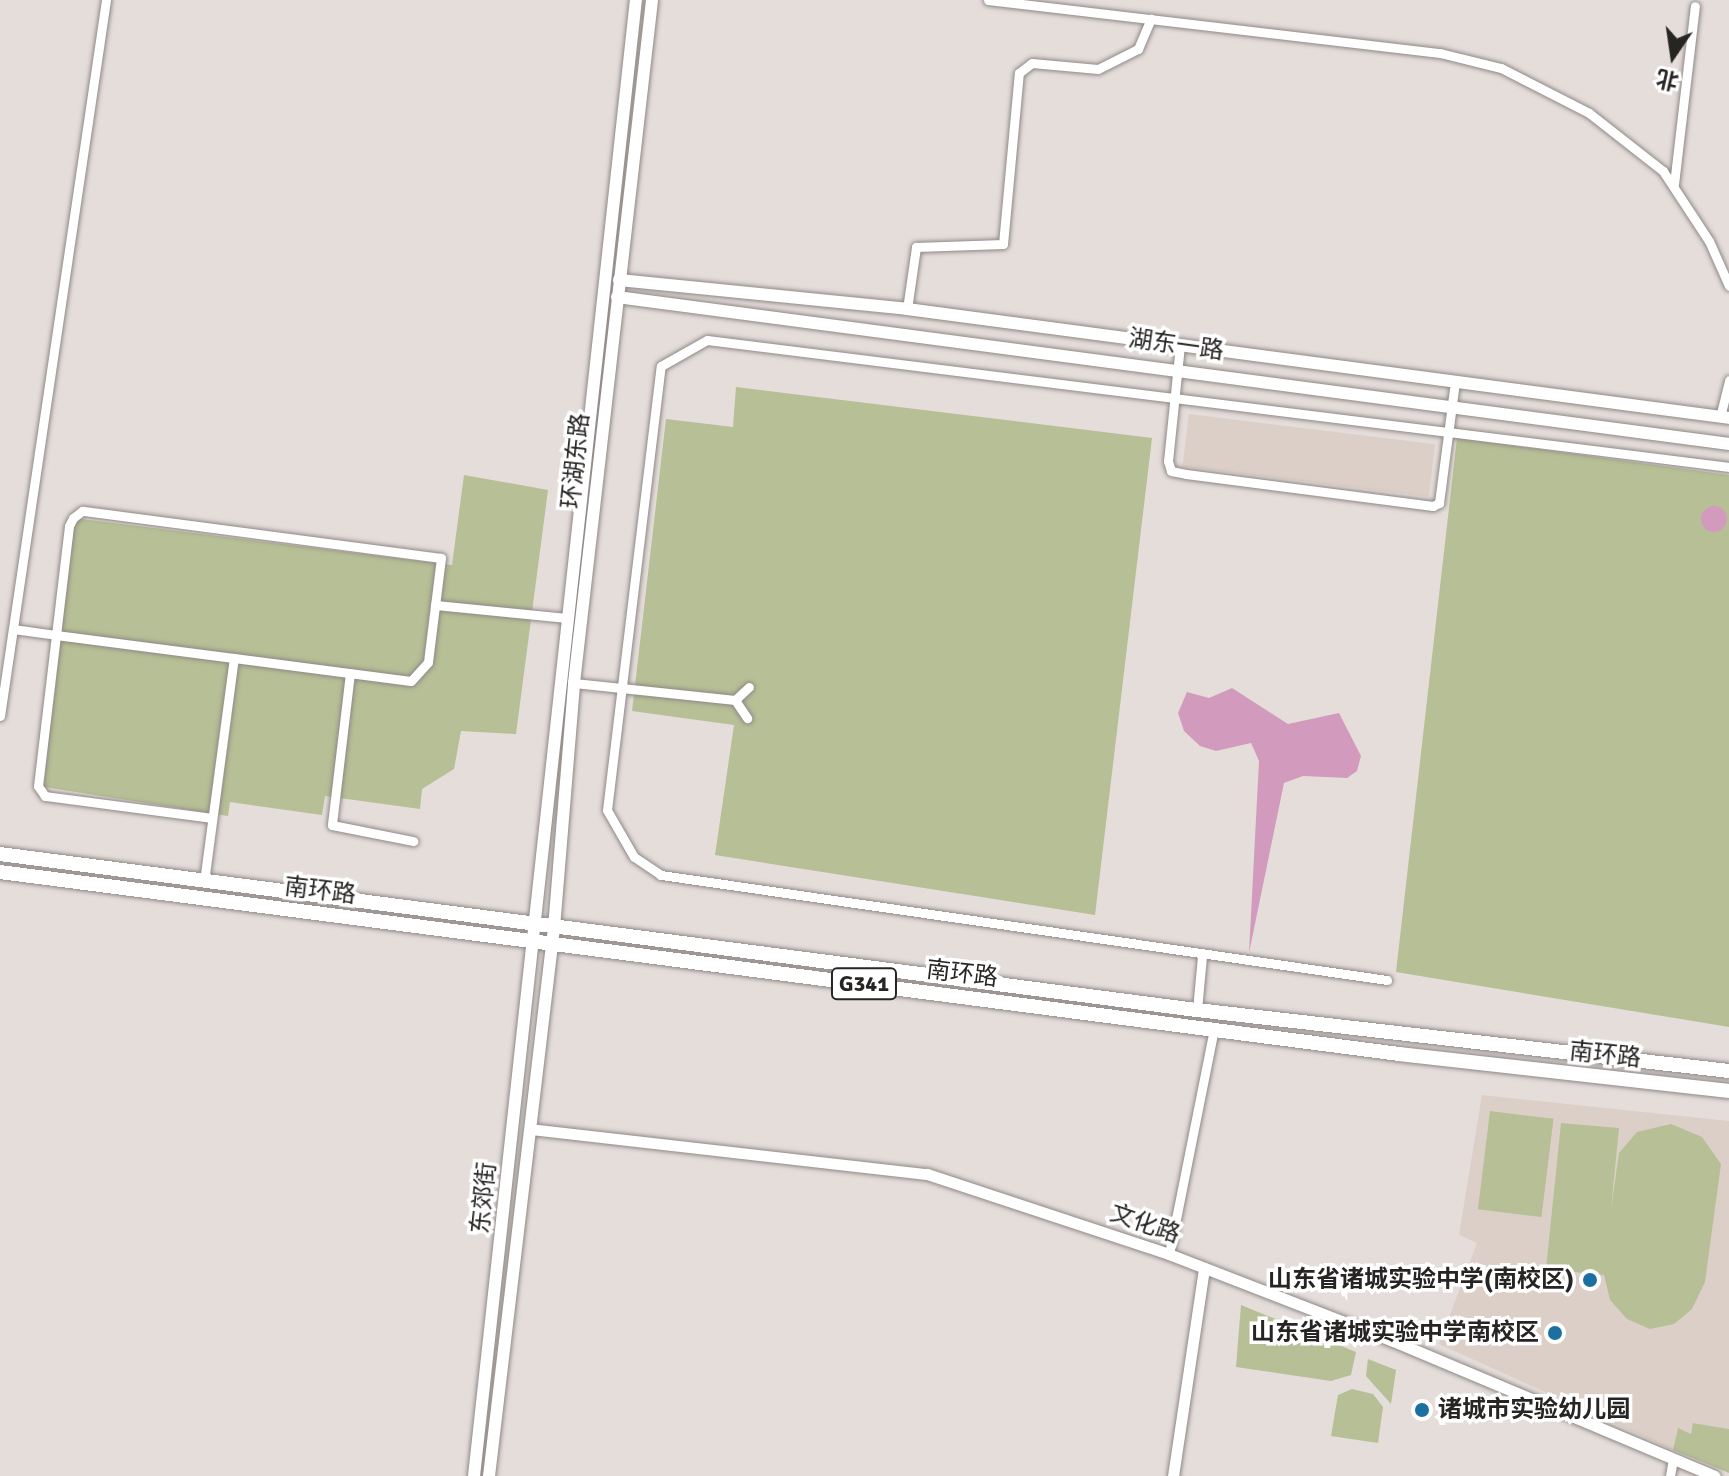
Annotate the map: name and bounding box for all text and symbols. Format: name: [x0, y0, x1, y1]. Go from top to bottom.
north arrow: [1633, 16, 1713, 96]
text: 北: [1654, 64, 1681, 96]
street label: 湖东一路: [1126, 324, 1226, 366]
street label: 环湖东路: [557, 412, 595, 510]
street label: 南环路: [283, 872, 357, 910]
street label: 南环路: [925, 955, 999, 993]
road number: G341: [830, 966, 898, 1002]
street label: 南环路: [1568, 1037, 1642, 1073]
street label: 东郊街: [466, 1161, 502, 1235]
street label: 文化路: [1106, 1199, 1184, 1249]
place label: 山东省诸城实验中学(南校区): [1268, 1266, 1574, 1294]
marker: 山东省诸城实验中学(南校区): [1581, 1271, 1599, 1289]
place label: 山东省诸城实验中学南校区: [1251, 1319, 1539, 1347]
marker: 山东省诸城实验中学南校区: [1546, 1324, 1564, 1342]
place label: 诸城市实验幼儿园: [1438, 1396, 1630, 1424]
marker: 诸城市实验幼儿园: [1413, 1401, 1431, 1419]

